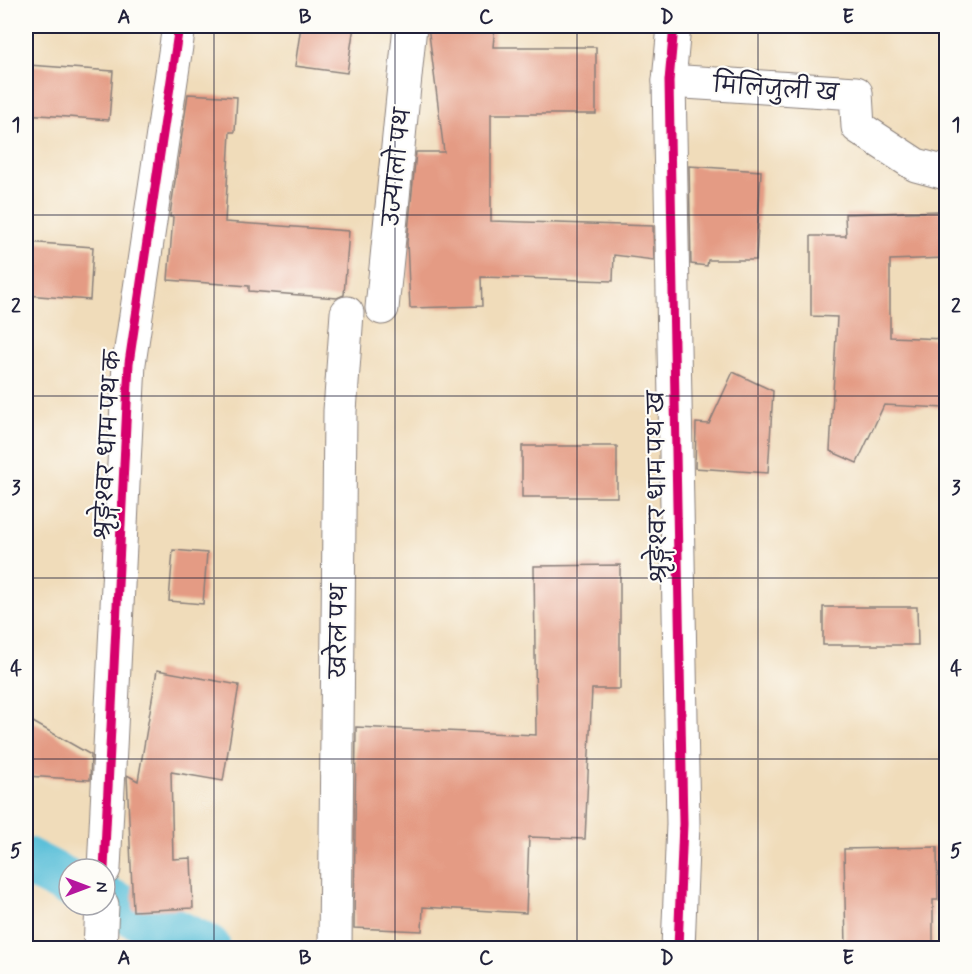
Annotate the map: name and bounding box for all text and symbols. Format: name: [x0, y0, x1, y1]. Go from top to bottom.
text: A: [117, 4, 131, 31]
text: B: [299, 4, 312, 31]
text: C: [479, 4, 494, 31]
text: D: [660, 4, 674, 31]
text: E: [842, 4, 854, 31]
street label: मिलिजुली ख: [711, 67, 841, 109]
street label: उज्यालो पथ: [373, 105, 418, 229]
text: 1: [12, 112, 20, 139]
text: 1: [952, 112, 960, 139]
text: 2: [11, 293, 21, 320]
text: 2: [951, 293, 961, 320]
street label: श्रृङ्गेश्वर धाम पथ क: [84, 347, 129, 541]
street label: श्रृङ्गेश्वर धाम पथ ख: [637, 389, 676, 584]
text: 3: [11, 475, 21, 502]
text: 3: [951, 475, 961, 502]
street label: खरेल पथ: [320, 582, 355, 679]
text: 4: [10, 656, 22, 683]
text: 4: [950, 656, 962, 683]
text: 5: [10, 838, 22, 865]
text: 5: [950, 838, 962, 865]
north arrow: [57, 857, 117, 917]
text: N: [90, 882, 111, 892]
text: A: [117, 945, 131, 972]
text: B: [299, 945, 312, 972]
text: C: [479, 945, 494, 972]
text: D: [660, 945, 674, 972]
text: E: [842, 945, 854, 972]

